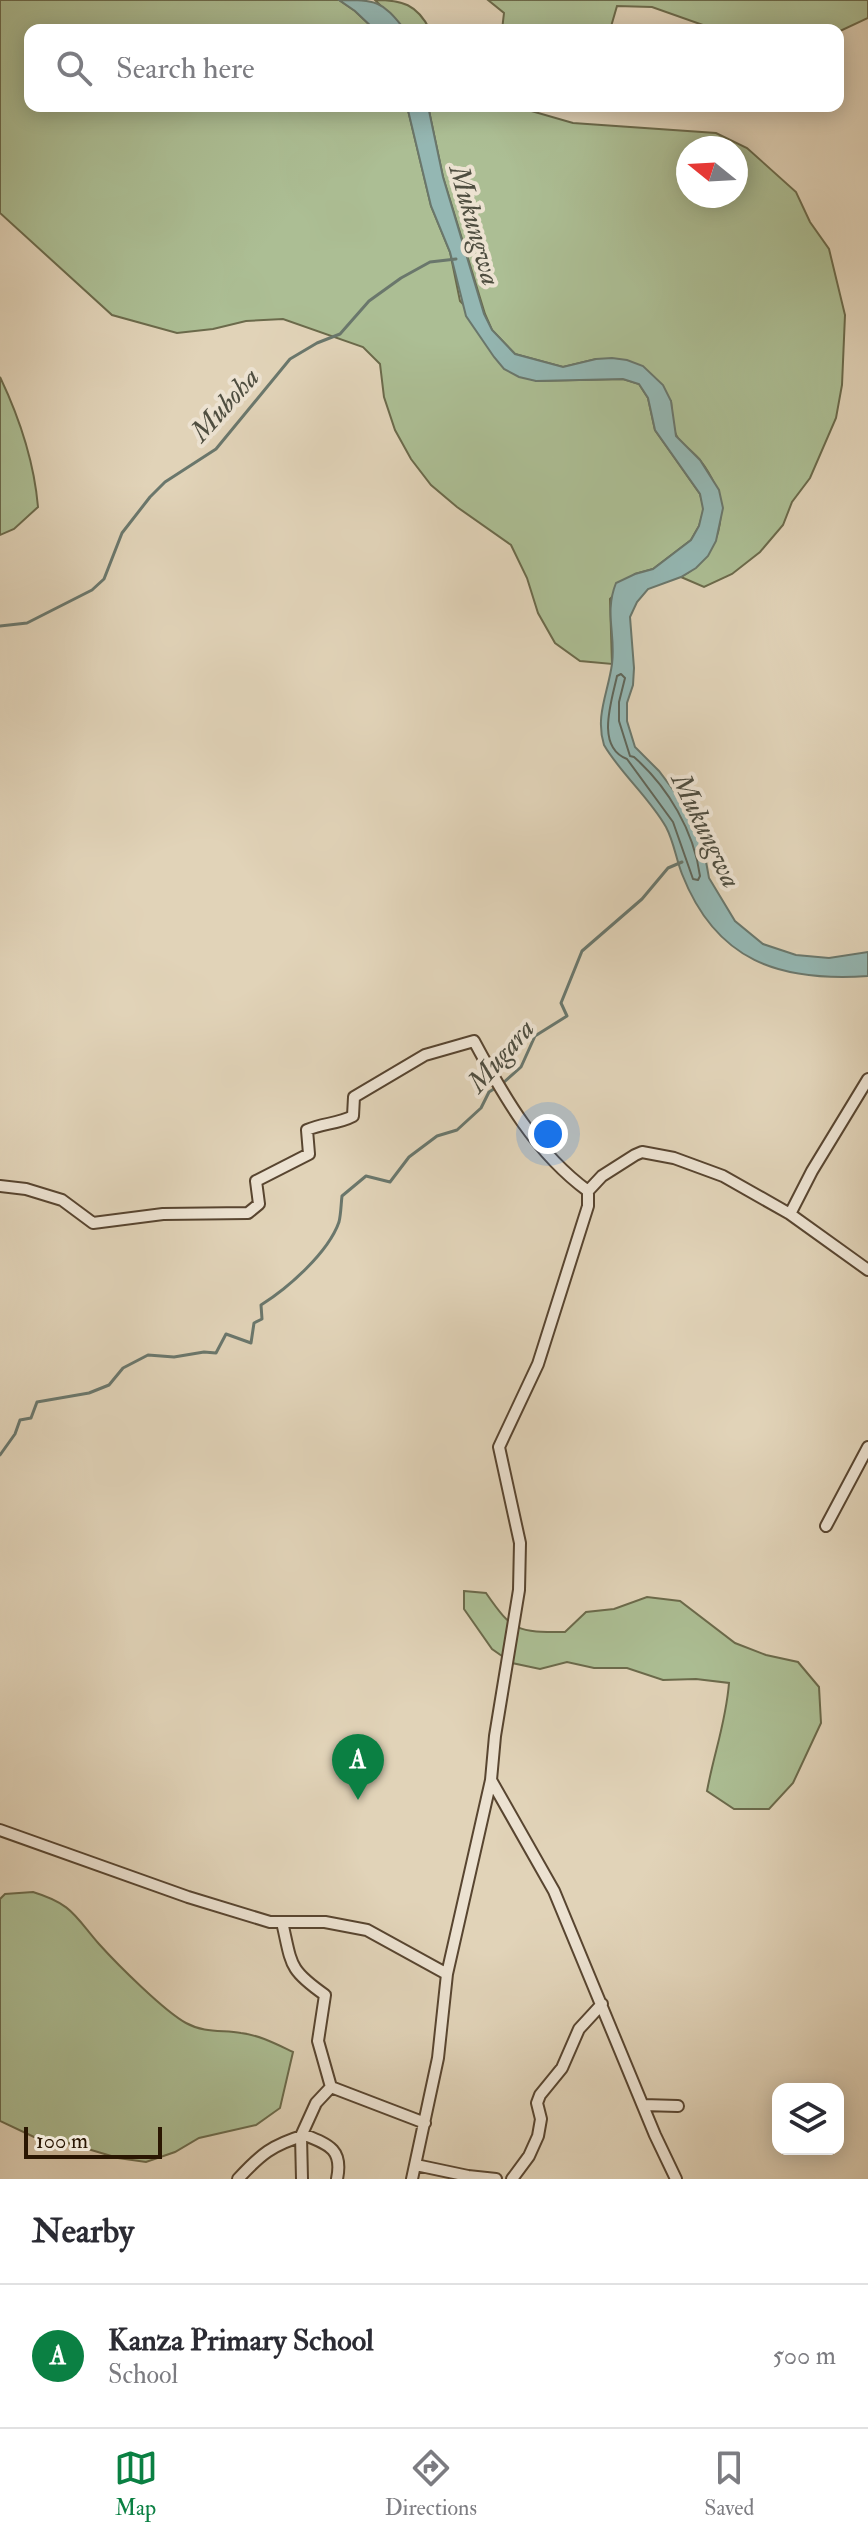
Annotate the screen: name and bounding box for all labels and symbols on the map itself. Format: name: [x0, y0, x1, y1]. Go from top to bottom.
north arrow: [676, 136, 748, 208]
water label: Mukungwa: [440, 159, 508, 290]
water label: Muboha: [182, 361, 267, 451]
water label: Mukungwa: [662, 766, 749, 894]
water label: Mugara: [458, 1012, 543, 1101]
your location: [528, 1114, 568, 1154]
pin: A: [332, 1734, 384, 1800]
scale bar: [24, 2123, 162, 2159]

